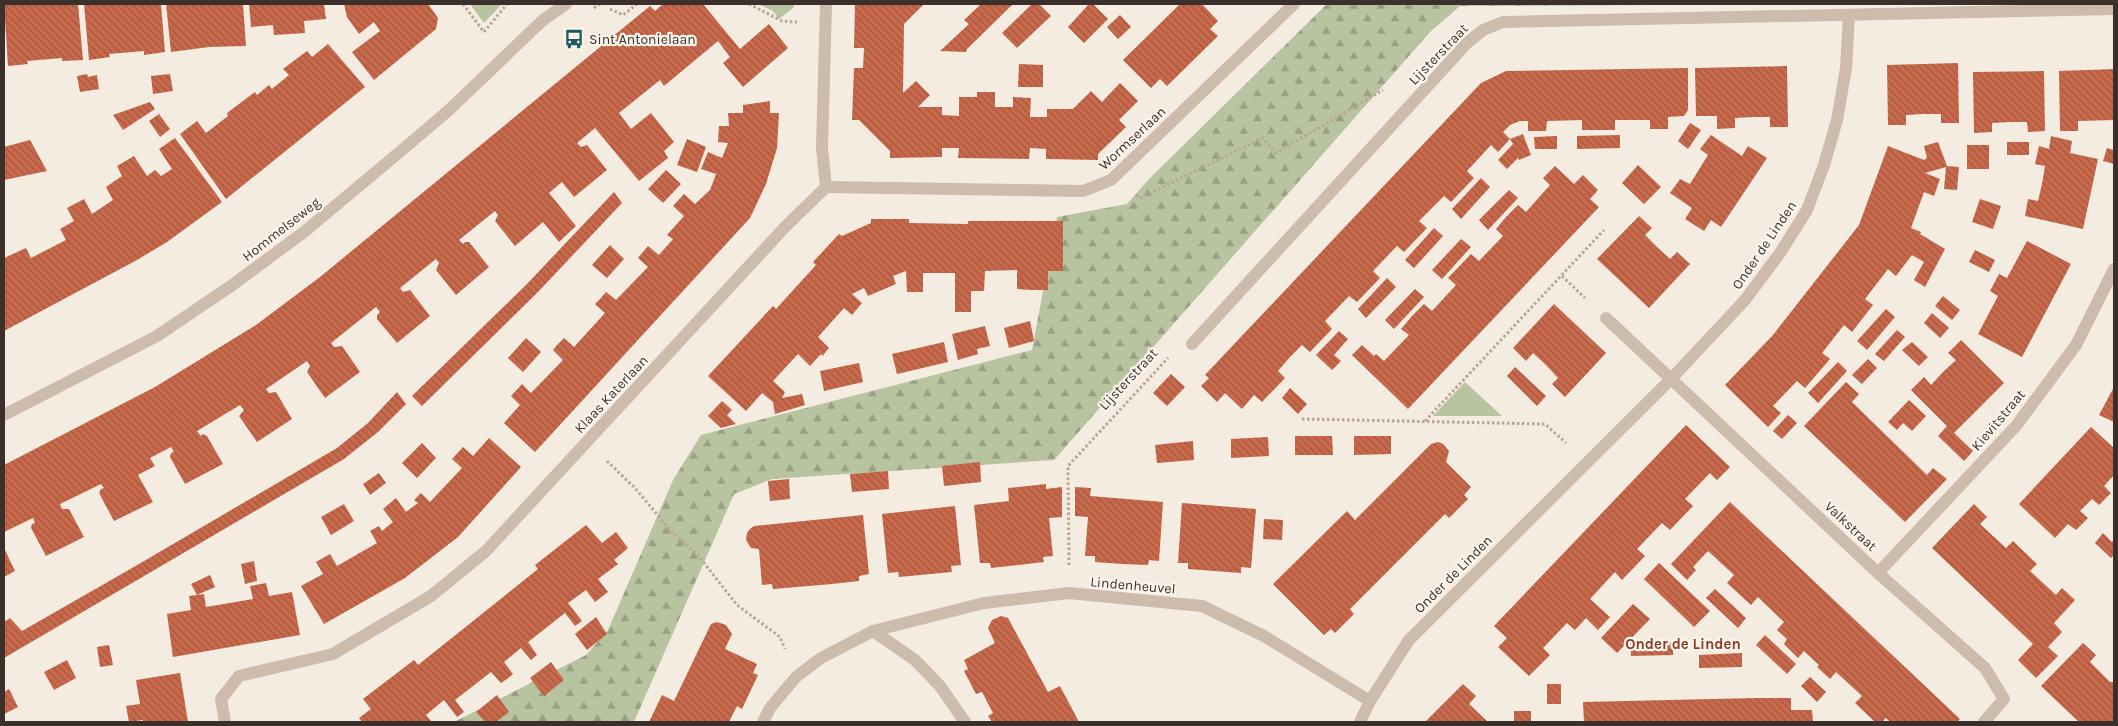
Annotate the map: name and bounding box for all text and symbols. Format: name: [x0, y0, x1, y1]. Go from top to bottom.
street label: Lijsterstraat: [1405, 20, 1472, 88]
bus stop icon: Sint Antonielaan: [563, 28, 585, 50]
place label: Sint Antonielaan: [589, 31, 696, 48]
street label: Wormserlaan: [1095, 103, 1169, 174]
street label: Hommelseweg: [239, 194, 324, 265]
street label: Onder de Linden: [1728, 198, 1800, 293]
street label: Lijsterstraat: [1095, 345, 1161, 414]
street label: Klaas Katerlaan: [571, 352, 652, 437]
street label: Kievitstraat: [1968, 386, 2029, 454]
street label: Valkstraat: [1821, 498, 1880, 555]
street label: Onder de Linden: [1411, 532, 1496, 617]
street label: Lindenheuvel: [1090, 573, 1176, 598]
district label: Onder de Linden: [1625, 635, 1741, 653]

